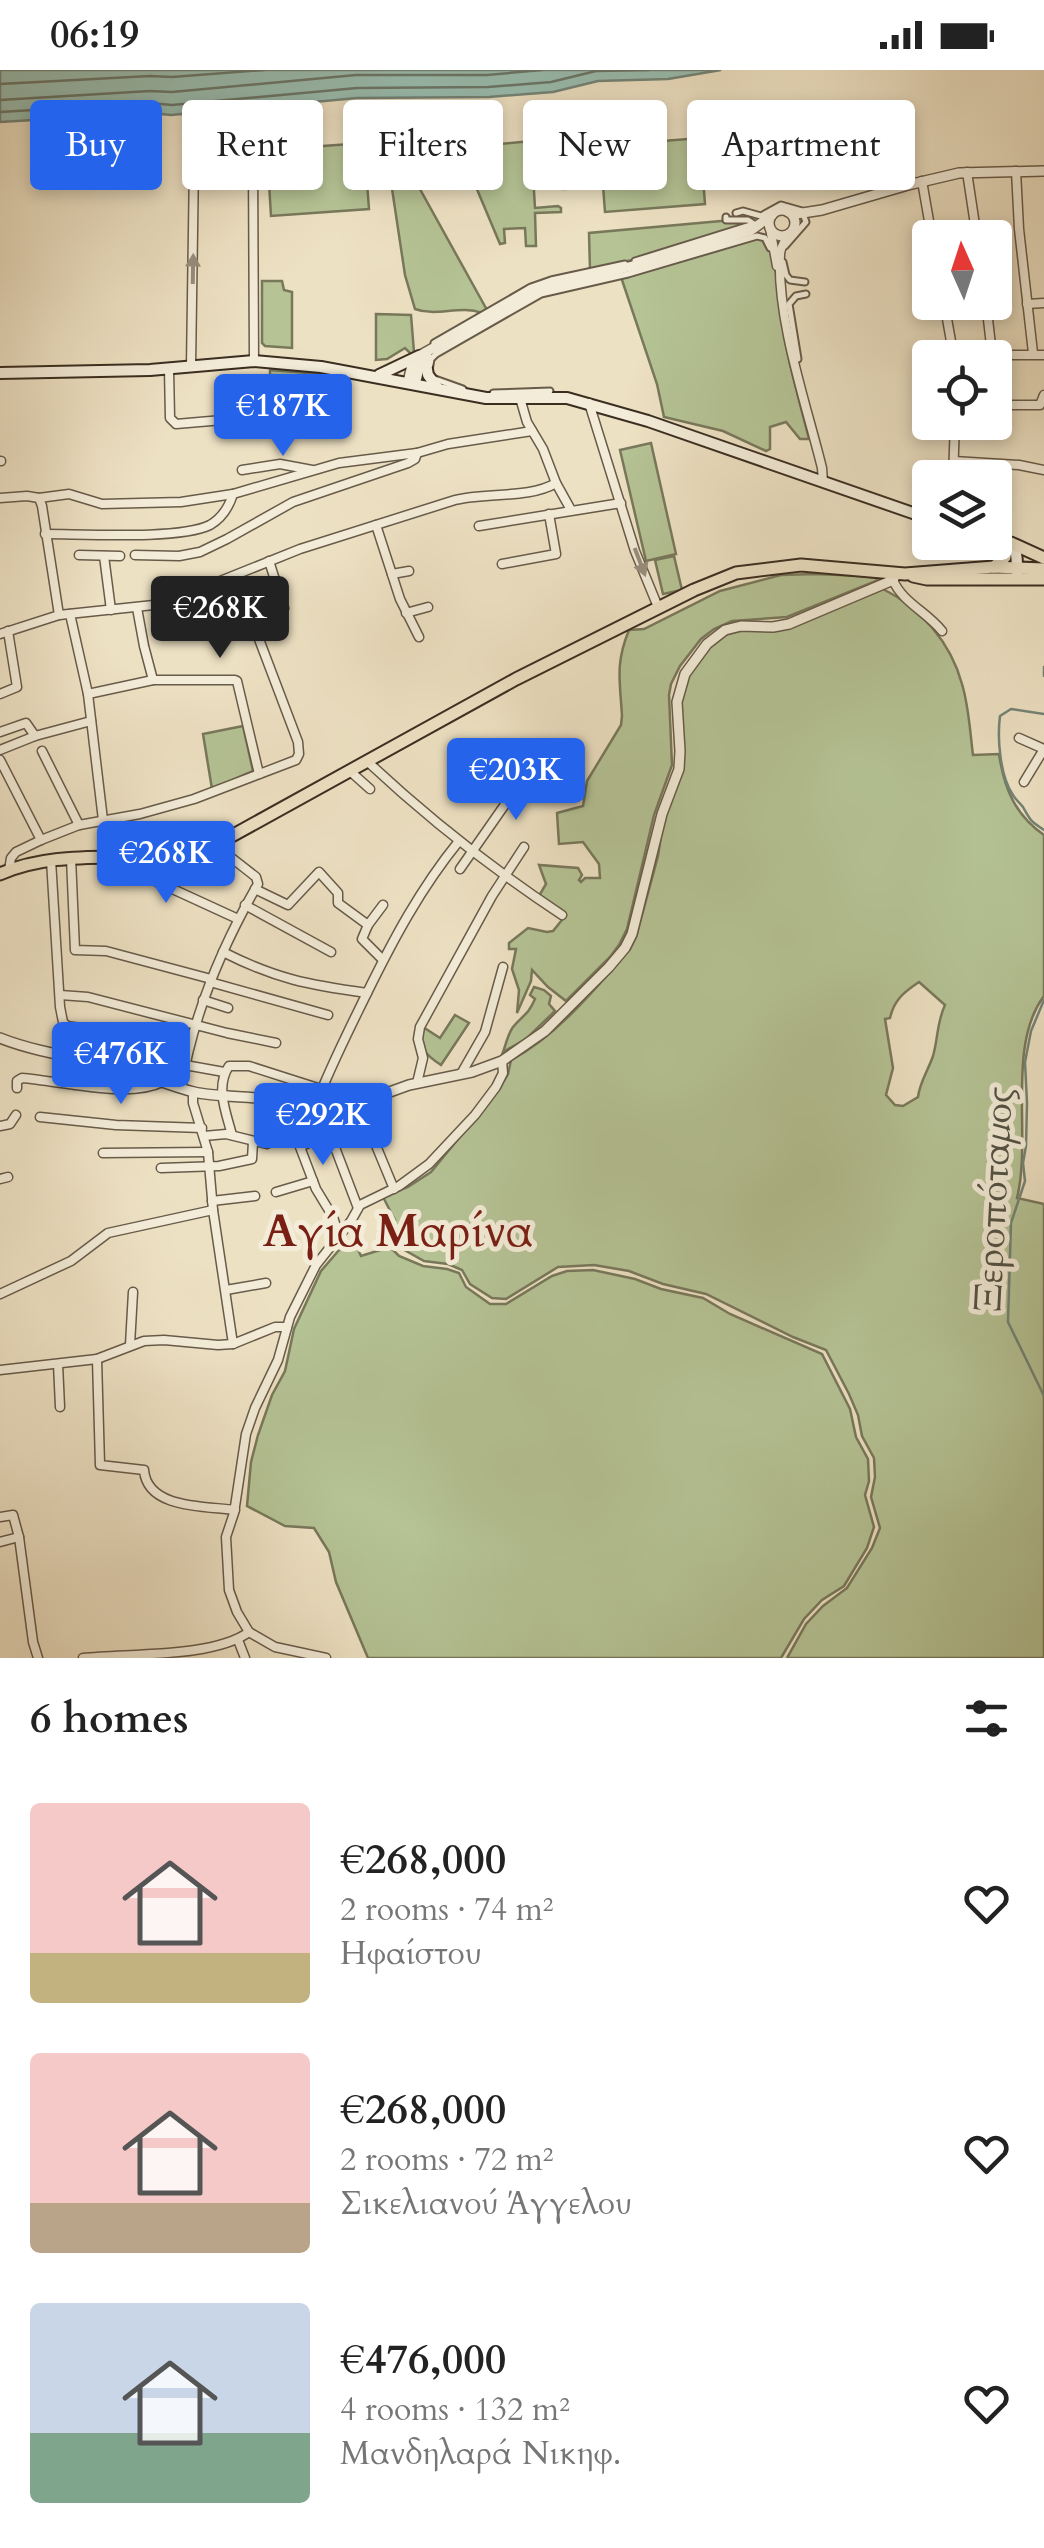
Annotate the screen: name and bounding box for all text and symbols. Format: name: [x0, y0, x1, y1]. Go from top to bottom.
text: 06:19: [50, 9, 139, 61]
chip: Buy: [30, 100, 162, 190]
chip: Rent: [182, 100, 323, 190]
chip: Filters: [343, 100, 503, 190]
chip: New: [523, 100, 667, 190]
chip: Apartment: [687, 100, 915, 190]
north arrow: [912, 220, 1012, 320]
map controls: [912, 220, 1012, 560]
one-way arrow: [185, 253, 201, 285]
button: locate: [912, 340, 1012, 440]
pin: €187K: [213, 374, 353, 459]
text: €187K: [236, 384, 330, 428]
button: layers: [912, 460, 1012, 560]
one-way arrow: [632, 547, 648, 577]
pin: €268K: [150, 576, 290, 661]
text: €268K: [173, 586, 267, 630]
pin: €203K: [446, 738, 586, 823]
text: €203K: [469, 748, 563, 792]
pin: €268K: [96, 821, 236, 906]
text: €268K: [119, 831, 213, 875]
pin: €476K: [51, 1022, 191, 1107]
text: €476K: [74, 1032, 168, 1076]
pin: €292K: [253, 1083, 393, 1168]
water label: Ξεροπόταμος: [962, 1085, 1026, 1313]
text: €292K: [276, 1093, 370, 1137]
district label: Αγία Μαρίνα: [263, 1201, 533, 1262]
text: 6 homes: [30, 1690, 188, 1747]
icon: filters: [959, 1691, 1014, 1746]
text: €268,000: [340, 1831, 506, 1888]
icon: home: [110, 1843, 230, 1963]
icon: heart: [959, 1876, 1014, 1931]
text: 2 rooms · 74 m²: [340, 1888, 553, 1932]
text: Ηφαίστου: [340, 1932, 482, 1976]
text: €268,000: [340, 2081, 506, 2138]
icon: home: [110, 2093, 230, 2213]
icon: heart: [959, 2126, 1014, 2181]
text: 2 rooms · 72 m²: [340, 2138, 553, 2182]
text: Σικελιανού Άγγελου: [340, 2182, 632, 2226]
text: €476,000: [340, 2331, 506, 2388]
icon: home: [110, 2343, 230, 2463]
icon: heart: [959, 2376, 1014, 2431]
text: 4 rooms · 132 m²: [340, 2388, 570, 2432]
text: Μανδηλαρά Νικηφ.: [340, 2432, 621, 2476]

